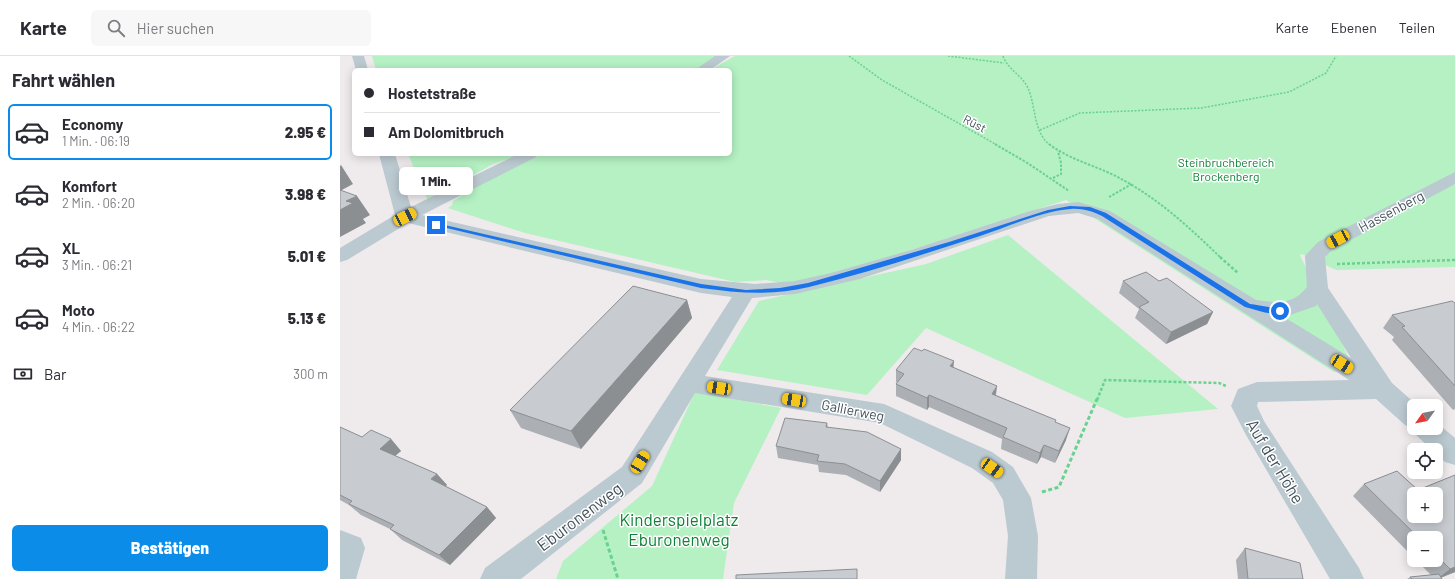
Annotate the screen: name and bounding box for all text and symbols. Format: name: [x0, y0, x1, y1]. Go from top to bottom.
search box: [91, 10, 371, 46]
text: Karte: [20, 16, 67, 39]
icon: search: [105, 17, 127, 39]
text: Hier suchen: [137, 19, 214, 37]
text: Karte: [1275, 19, 1309, 36]
text: Ebenen: [1331, 19, 1377, 36]
text: Teilen: [1399, 19, 1435, 36]
text: Fahrt wählen: [12, 69, 115, 91]
text: Hostetstraße: [388, 84, 476, 102]
street label: Rüst: [961, 111, 989, 135]
icon: car: [14, 114, 50, 150]
text: Economy: [62, 115, 123, 133]
text: 2.95 €: [285, 123, 326, 141]
text: Am Dolomitbruch: [388, 123, 504, 141]
text: 1 Min. · 06:19: [62, 133, 130, 149]
park label: Steinbruchbereich Brockenberg: [1178, 155, 1274, 183]
callout: 1 Min.: [399, 167, 473, 195]
text: 1 Min.: [421, 173, 451, 189]
icon: car: [14, 176, 50, 212]
text: Komfort: [62, 177, 117, 195]
text: 3.98 €: [285, 185, 326, 203]
street label: Hassenberg: [1355, 187, 1427, 235]
text: 2 Min. · 06:20: [62, 195, 135, 211]
car: [392, 206, 418, 228]
route end: [427, 216, 445, 234]
car: [1325, 228, 1351, 250]
icon: car: [14, 238, 50, 274]
text: XL: [62, 239, 80, 257]
text: 5.01 €: [288, 247, 326, 265]
text: 3 Min. · 06:21: [62, 257, 132, 273]
icon: car: [14, 300, 50, 336]
text: Moto: [62, 301, 95, 319]
route start: [1271, 302, 1289, 320]
text: 5.13 €: [288, 309, 326, 327]
text: 4 Min. · 06:22: [62, 319, 135, 335]
car: [1329, 353, 1355, 375]
icon: cash: [12, 363, 34, 385]
text: Bar: [44, 365, 66, 383]
text: 300 m: [293, 366, 328, 382]
car: [706, 380, 732, 396]
car: [781, 392, 807, 408]
street label: Gallierweg: [820, 396, 886, 424]
north arrow: [1407, 399, 1443, 435]
map controls: [1407, 399, 1443, 567]
street label: Auf der Höhe: [1243, 415, 1309, 507]
button: locate: [1407, 443, 1443, 479]
car: [629, 449, 651, 475]
car: [979, 456, 1005, 480]
street label: Eburonenweg: [533, 478, 625, 554]
button: +: [1407, 487, 1443, 523]
park label: Kinderspielplatz Eburonenweg: [620, 509, 738, 549]
button: Bestätigen: [12, 525, 328, 571]
button: −: [1407, 531, 1443, 567]

